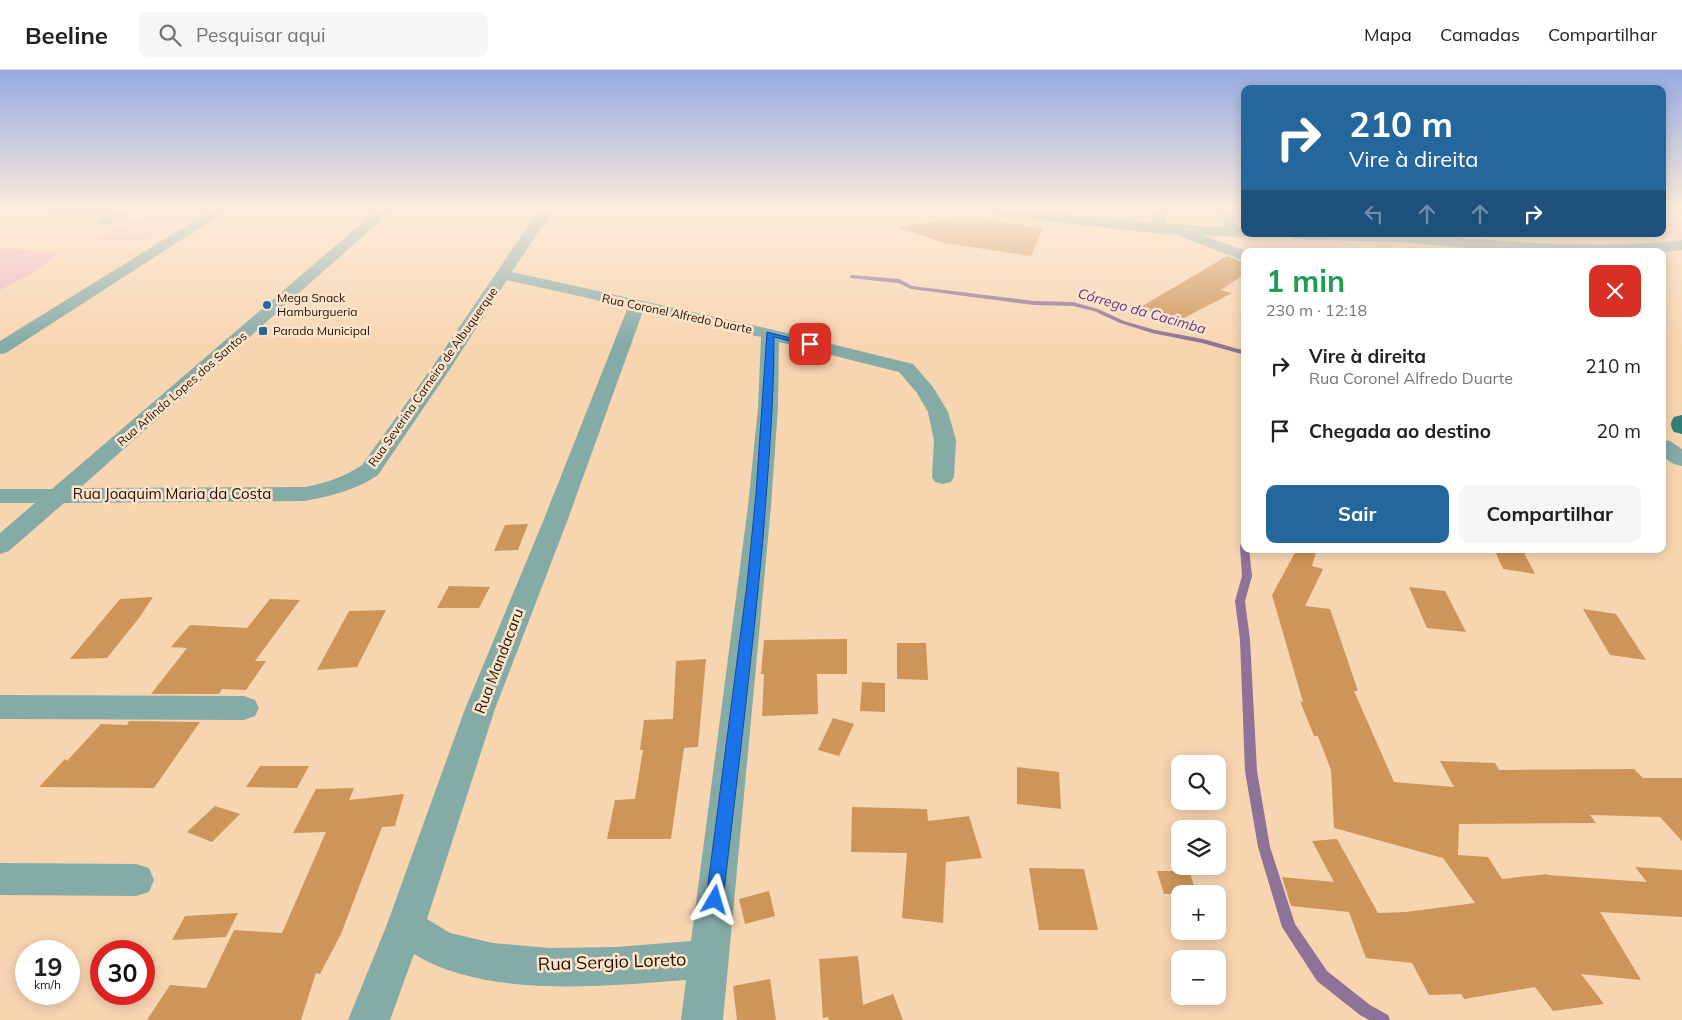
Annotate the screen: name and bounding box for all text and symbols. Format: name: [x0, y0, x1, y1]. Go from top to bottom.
search box: [138, 12, 488, 57]
text: Beeline: [25, 20, 108, 50]
icon: search: [156, 21, 184, 49]
text: Pesquisar aqui: [196, 23, 326, 47]
text: Mapa: [1364, 23, 1412, 46]
text: Camadas: [1440, 23, 1520, 46]
text: Compartilhar: [1548, 23, 1657, 46]
text: 210 m: [1349, 102, 1453, 146]
icon: right: [1266, 105, 1331, 170]
text: Vire à direita: [1349, 145, 1478, 173]
icon: left: [1360, 200, 1388, 228]
icon: ahead: [1413, 200, 1441, 228]
icon: ahead: [1466, 200, 1494, 228]
icon: right: [1519, 200, 1547, 228]
text: 1 min: [1266, 262, 1345, 300]
button: close: [1589, 265, 1641, 317]
street label: Rua Severina Carneiro de Albuquerque: [365, 284, 501, 469]
water label: Córrego da Cacimba: [1076, 284, 1208, 338]
place label: Mega Snack Hamburgueria: [277, 290, 357, 319]
street label: Rua Coronel Alfredo Duarte: [601, 290, 754, 337]
marker: Mega Snack Hamburgueria: [261, 299, 273, 311]
text: 230 m · 12:18: [1266, 300, 1367, 320]
place label: Parada Municipal: [273, 323, 370, 338]
pin: [789, 323, 831, 365]
marker: Parada Municipal: [257, 325, 269, 337]
street label: Rua Arlinda Lopes dos Santos: [114, 328, 250, 449]
icon: arrive: [796, 330, 824, 358]
text: Vire à direita: [1309, 344, 1426, 368]
icon: right: [1266, 352, 1294, 380]
text: 210 m: [1585, 354, 1641, 378]
text: Rua Coronel Alfredo Duarte: [1309, 368, 1513, 388]
icon: arrive: [1266, 417, 1294, 445]
text: Chegada ao destino: [1309, 419, 1491, 443]
text: 20 m: [1597, 419, 1641, 443]
street label: Rua Joaquim Maria da Costa: [73, 484, 271, 503]
button: Sair: [1266, 485, 1449, 543]
button: Compartilhar: [1459, 485, 1641, 543]
street label: Rua Mandacaru: [470, 606, 527, 716]
map controls: [1171, 755, 1226, 1005]
button: search: [1171, 755, 1226, 810]
button: layers: [1171, 820, 1226, 875]
position arrow: [688, 873, 740, 925]
button: +: [1171, 885, 1226, 940]
speed limit sign: 30: [90, 940, 155, 1005]
street label: Rua Sergio Loreto: [537, 947, 687, 976]
button: −: [1171, 950, 1226, 1005]
text: 19: [32, 951, 63, 982]
text: km/h: [34, 977, 61, 992]

